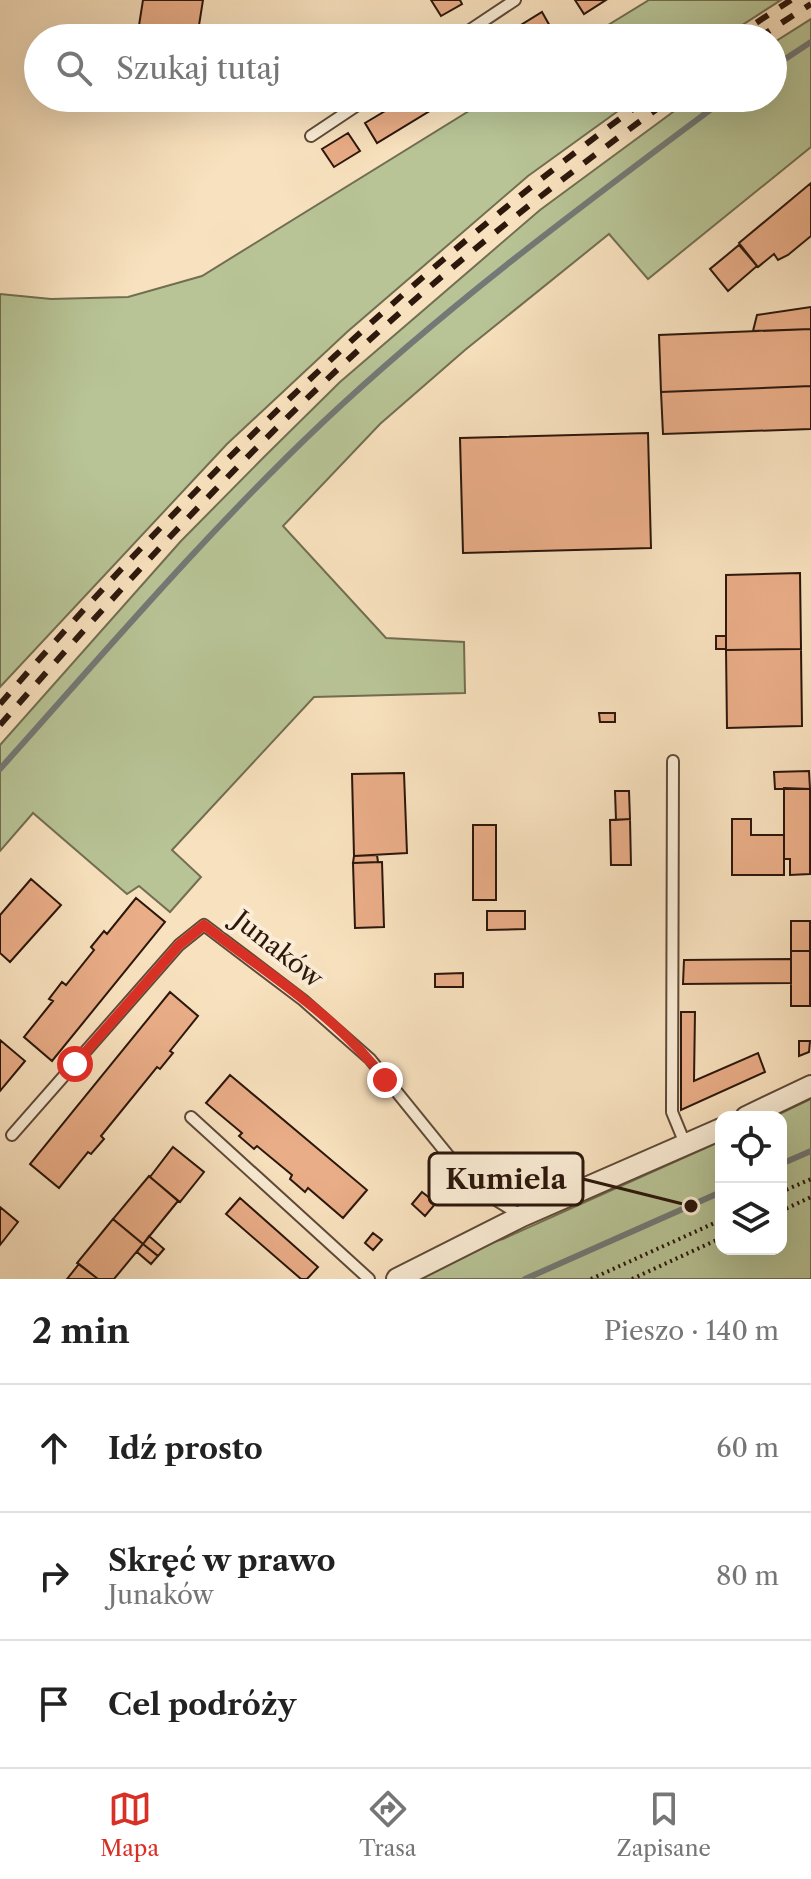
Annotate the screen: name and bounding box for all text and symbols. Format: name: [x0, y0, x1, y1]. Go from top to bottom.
search box: [24, 24, 787, 112]
icon: search: [52, 46, 96, 90]
text: Szukaj tutaj: [116, 50, 281, 87]
street label: Junaków: [223, 901, 330, 994]
route start: [57, 1046, 93, 1082]
route end: [367, 1062, 403, 1098]
map controls: [715, 1111, 787, 1255]
button: locate: [715, 1111, 787, 1183]
callout: Kumiela: [429, 1153, 583, 1205]
text: Kumiela: [445, 1162, 567, 1196]
button: layers: [715, 1183, 787, 1255]
text: 2 min: [32, 1310, 130, 1352]
text: Pieszo · 140 m: [604, 1315, 779, 1347]
icon: ahead: [32, 1426, 76, 1470]
text: Idź prosto: [108, 1430, 263, 1467]
text: 60 m: [716, 1432, 779, 1464]
text: Skręć w prawo: [108, 1542, 336, 1579]
icon: right: [32, 1554, 76, 1598]
text: 80 m: [716, 1560, 779, 1592]
text: Junaków: [108, 1579, 214, 1611]
icon: arrive: [32, 1682, 76, 1726]
text: Cel podróży: [108, 1686, 296, 1723]
tab: Mapa: [100, 1787, 159, 1862]
tab: Trasa: [359, 1787, 416, 1862]
tab: Zapisane: [617, 1787, 711, 1862]

